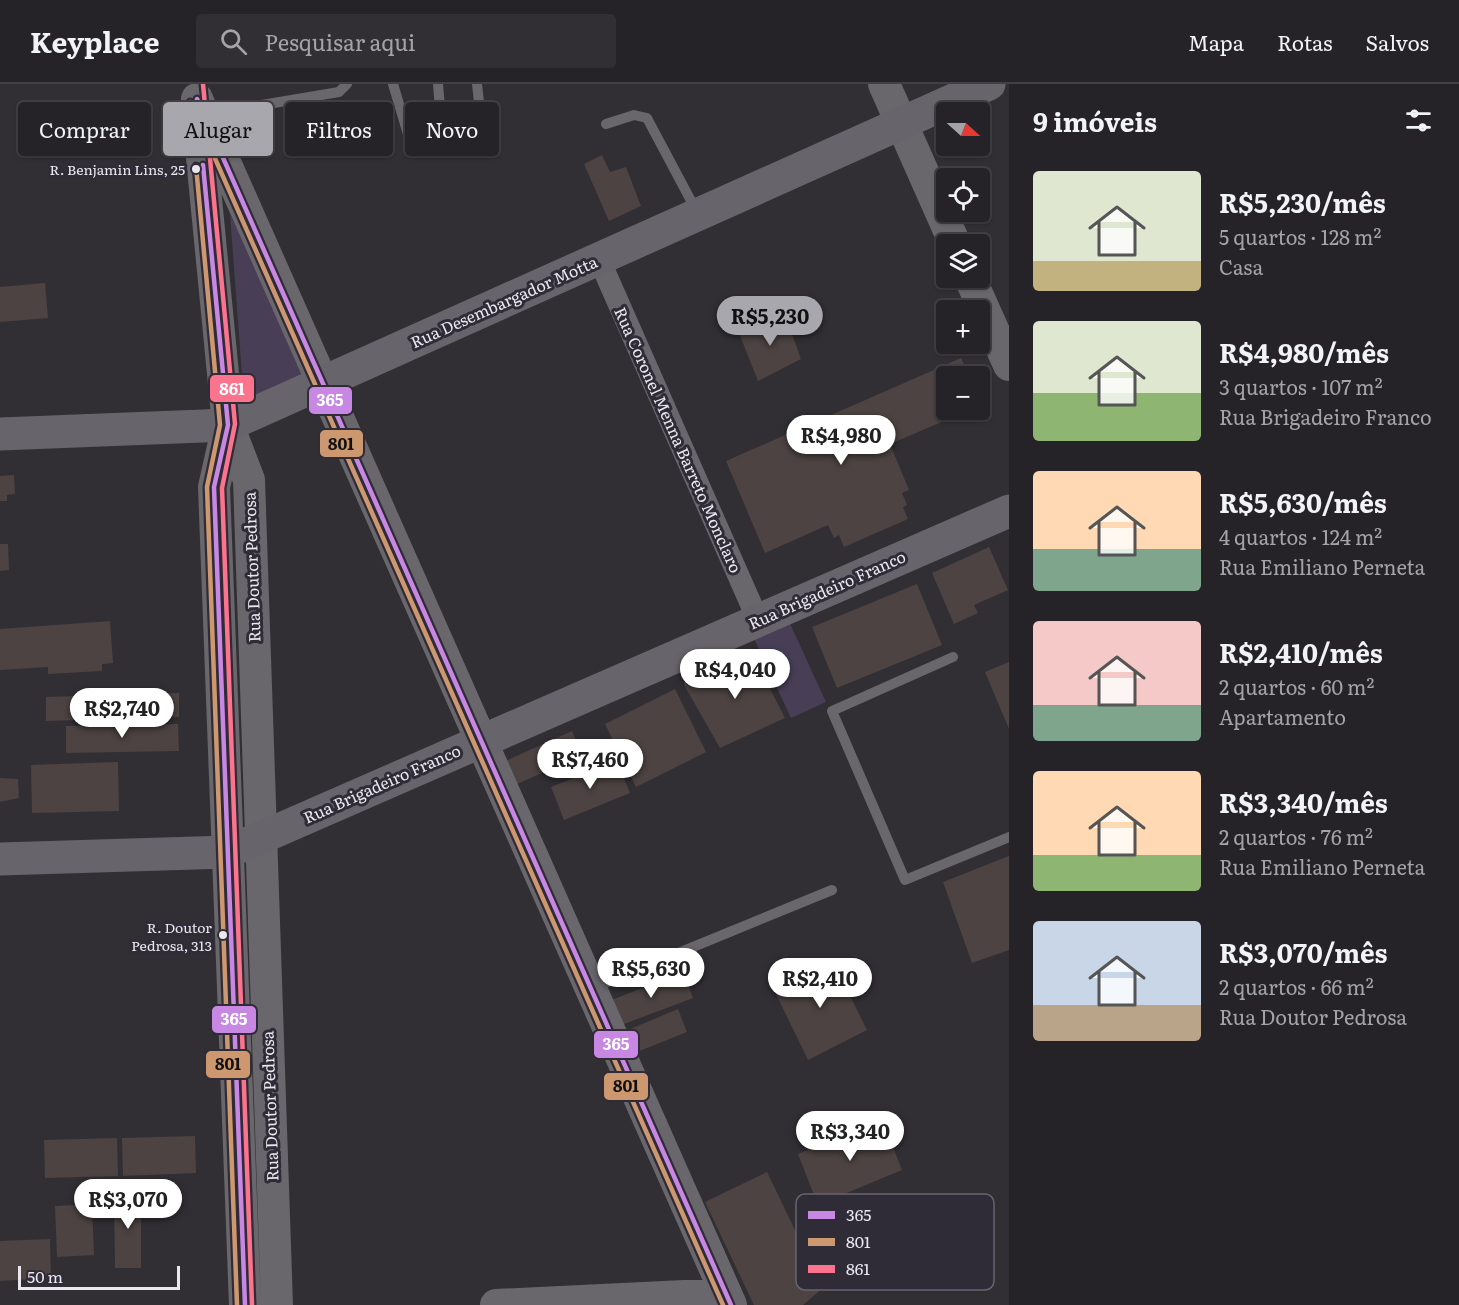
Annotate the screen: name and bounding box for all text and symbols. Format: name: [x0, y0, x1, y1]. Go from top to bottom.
search box: [196, 14, 616, 68]
text: Keyplace: [30, 20, 160, 62]
icon: search: [217, 25, 250, 58]
text: Pesquisar aqui: [265, 25, 415, 58]
text: Mapa: [1188, 26, 1244, 57]
text: Rotas: [1277, 26, 1333, 57]
text: Salvos: [1366, 26, 1429, 57]
text: 9 imóveis: [1033, 101, 1157, 140]
chip: Comprar: [18, 102, 151, 156]
chip: Alugar: [163, 102, 273, 156]
chip: Filtros: [285, 102, 393, 156]
chip: Novo: [405, 102, 499, 156]
north arrow: [936, 102, 990, 156]
map controls: [936, 102, 990, 420]
icon: filters: [1402, 104, 1435, 137]
place label: R. Benjamin Lins, 25: [49, 159, 185, 179]
marker: R. Benjamin Lins, 25: [190, 163, 202, 175]
button: locate: [936, 168, 990, 222]
text: R$5,230/mês: [1219, 182, 1386, 221]
icon: home: [1081, 195, 1153, 267]
text: 5 quartos · 128 m²: [1219, 221, 1381, 251]
button: layers: [936, 234, 990, 288]
street label: Rua Desembargador Motta: [406, 249, 601, 353]
text: Casa: [1219, 251, 1263, 281]
pin: R$5,230: [715, 296, 825, 347]
text: R$5,230: [731, 300, 809, 330]
button: +: [936, 300, 990, 354]
street label: Rua Coronel Menna Barreto Monclaro: [609, 303, 749, 576]
text: R$4,980/mês: [1219, 332, 1389, 371]
icon: home: [1081, 345, 1153, 417]
button: −: [936, 366, 990, 420]
text: 3 quartos · 107 m²: [1219, 371, 1383, 401]
line badge: 861: [209, 374, 255, 403]
text: 861: [219, 376, 245, 400]
line badge: 365: [308, 386, 353, 415]
text: 365: [317, 387, 344, 411]
text: Rua Brigadeiro Franco: [1219, 401, 1432, 431]
pin: R$4,980: [786, 415, 896, 466]
text: R$4,980: [801, 419, 882, 449]
line badge: 801: [319, 429, 364, 458]
text: 801: [328, 431, 354, 455]
text: R$5,630/mês: [1219, 482, 1387, 521]
street label: Rua Doutor Pedrosa: [236, 491, 266, 643]
icon: home: [1081, 495, 1153, 567]
text: 4 quartos · 124 m²: [1219, 521, 1382, 551]
street label: Rua Brigadeiro Franco: [744, 544, 909, 635]
text: Rua Emiliano Perneta: [1219, 551, 1425, 581]
text: R$2,410/mês: [1219, 632, 1383, 671]
icon: home: [1081, 645, 1153, 717]
pin: R$4,040: [680, 649, 790, 700]
text: R$4,040: [694, 653, 776, 683]
text: 2 quartos · 60 m²: [1219, 671, 1374, 701]
pin: R$2,740: [67, 688, 177, 739]
text: R$2,740: [84, 692, 160, 722]
text: Apartamento: [1219, 701, 1346, 731]
street label: Rua Brigadeiro Franco: [299, 738, 464, 829]
pin: R$7,460: [535, 739, 645, 790]
text: R$7,460: [551, 743, 629, 773]
text: R$3,340/mês: [1219, 782, 1388, 821]
icon: home: [1081, 795, 1153, 867]
text: 2 quartos · 76 m²: [1219, 821, 1373, 851]
text: Rua Emiliano Perneta: [1219, 851, 1425, 881]
place label: R. Doutor Pedrosa, 313: [131, 917, 212, 955]
marker: R. Doutor Pedrosa, 313: [217, 929, 229, 941]
text: R$3,070/mês: [1219, 932, 1388, 971]
icon: home: [1081, 945, 1153, 1017]
pin: R$5,630: [596, 948, 706, 999]
text: R$5,630: [611, 952, 691, 982]
pin: R$2,410: [765, 958, 875, 1009]
text: R$2,410: [782, 962, 858, 992]
text: 2 quartos · 66 m²: [1219, 971, 1374, 1001]
text: Rua Doutor Pedrosa: [1219, 1001, 1407, 1031]
line badge: 365: [211, 1005, 257, 1034]
text: 365: [221, 1006, 248, 1030]
street label: Rua Doutor Pedrosa: [254, 1030, 284, 1182]
line badge: 365: [593, 1030, 639, 1059]
text: 365: [603, 1031, 630, 1055]
line badge: 801: [205, 1050, 251, 1079]
text: 801: [215, 1051, 241, 1075]
line badge: 801: [603, 1072, 649, 1101]
text: 801: [613, 1073, 639, 1097]
pin: R$3,340: [795, 1111, 905, 1162]
text: R$3,340: [810, 1115, 890, 1145]
pin: R$3,070: [73, 1179, 183, 1230]
text: R$3,070: [88, 1183, 168, 1213]
legend: [796, 1194, 994, 1290]
text: 365: [846, 1202, 871, 1226]
text: 801: [846, 1229, 871, 1253]
text: 861: [846, 1256, 870, 1280]
scale bar: [18, 1263, 180, 1290]
text: 50 m: [27, 1264, 63, 1288]

